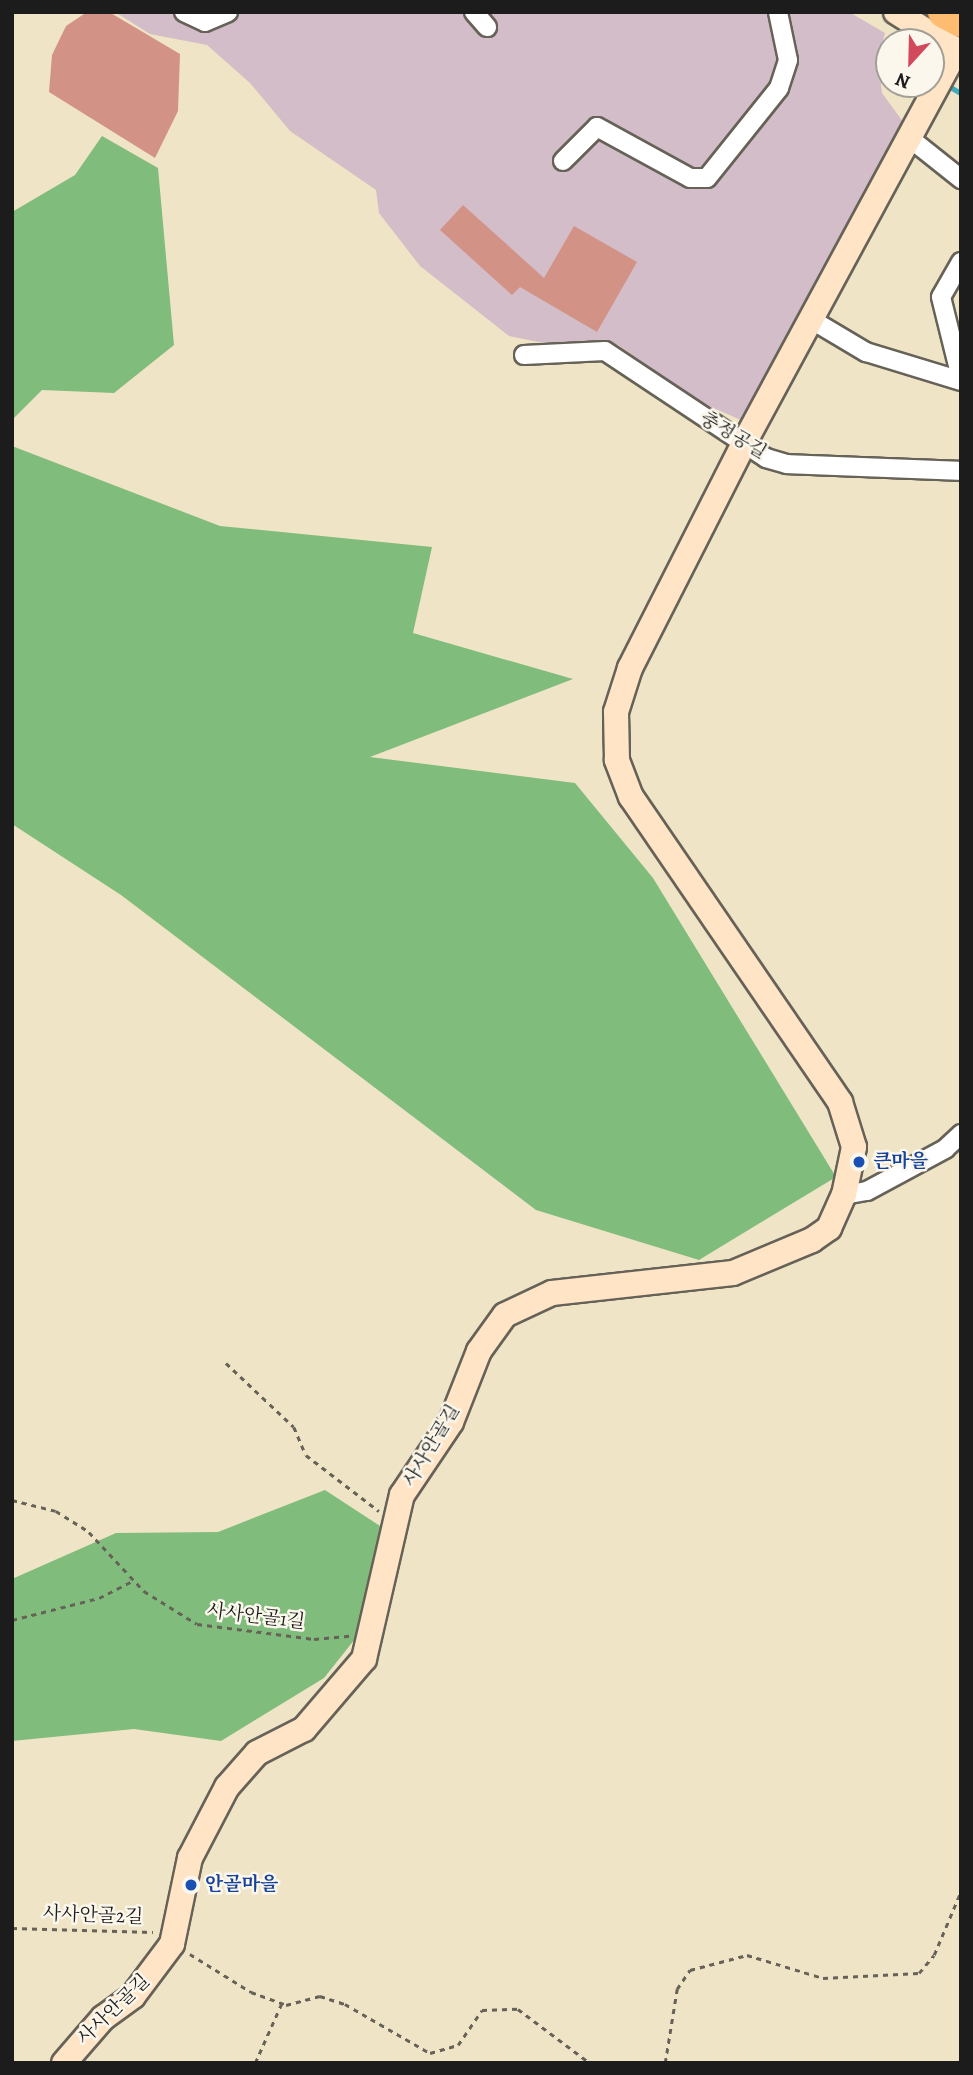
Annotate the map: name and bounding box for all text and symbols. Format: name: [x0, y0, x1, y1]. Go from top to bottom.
north arrow: [875, 28, 945, 98]
text: N: [892, 66, 914, 95]
street label: 충정공길: [696, 407, 770, 465]
place label: 큰마을: [873, 1151, 928, 1173]
marker: 큰마을: [851, 1154, 867, 1170]
street label: 사사안골길: [399, 1401, 465, 1491]
street label: 사사안골1길: [206, 1600, 306, 1634]
place label: 안골마을: [205, 1874, 278, 1896]
marker: 안골마을: [183, 1877, 199, 1893]
street label: 사사안골2길: [42, 1903, 144, 1929]
street label: 사사안골길: [73, 1970, 155, 2050]

